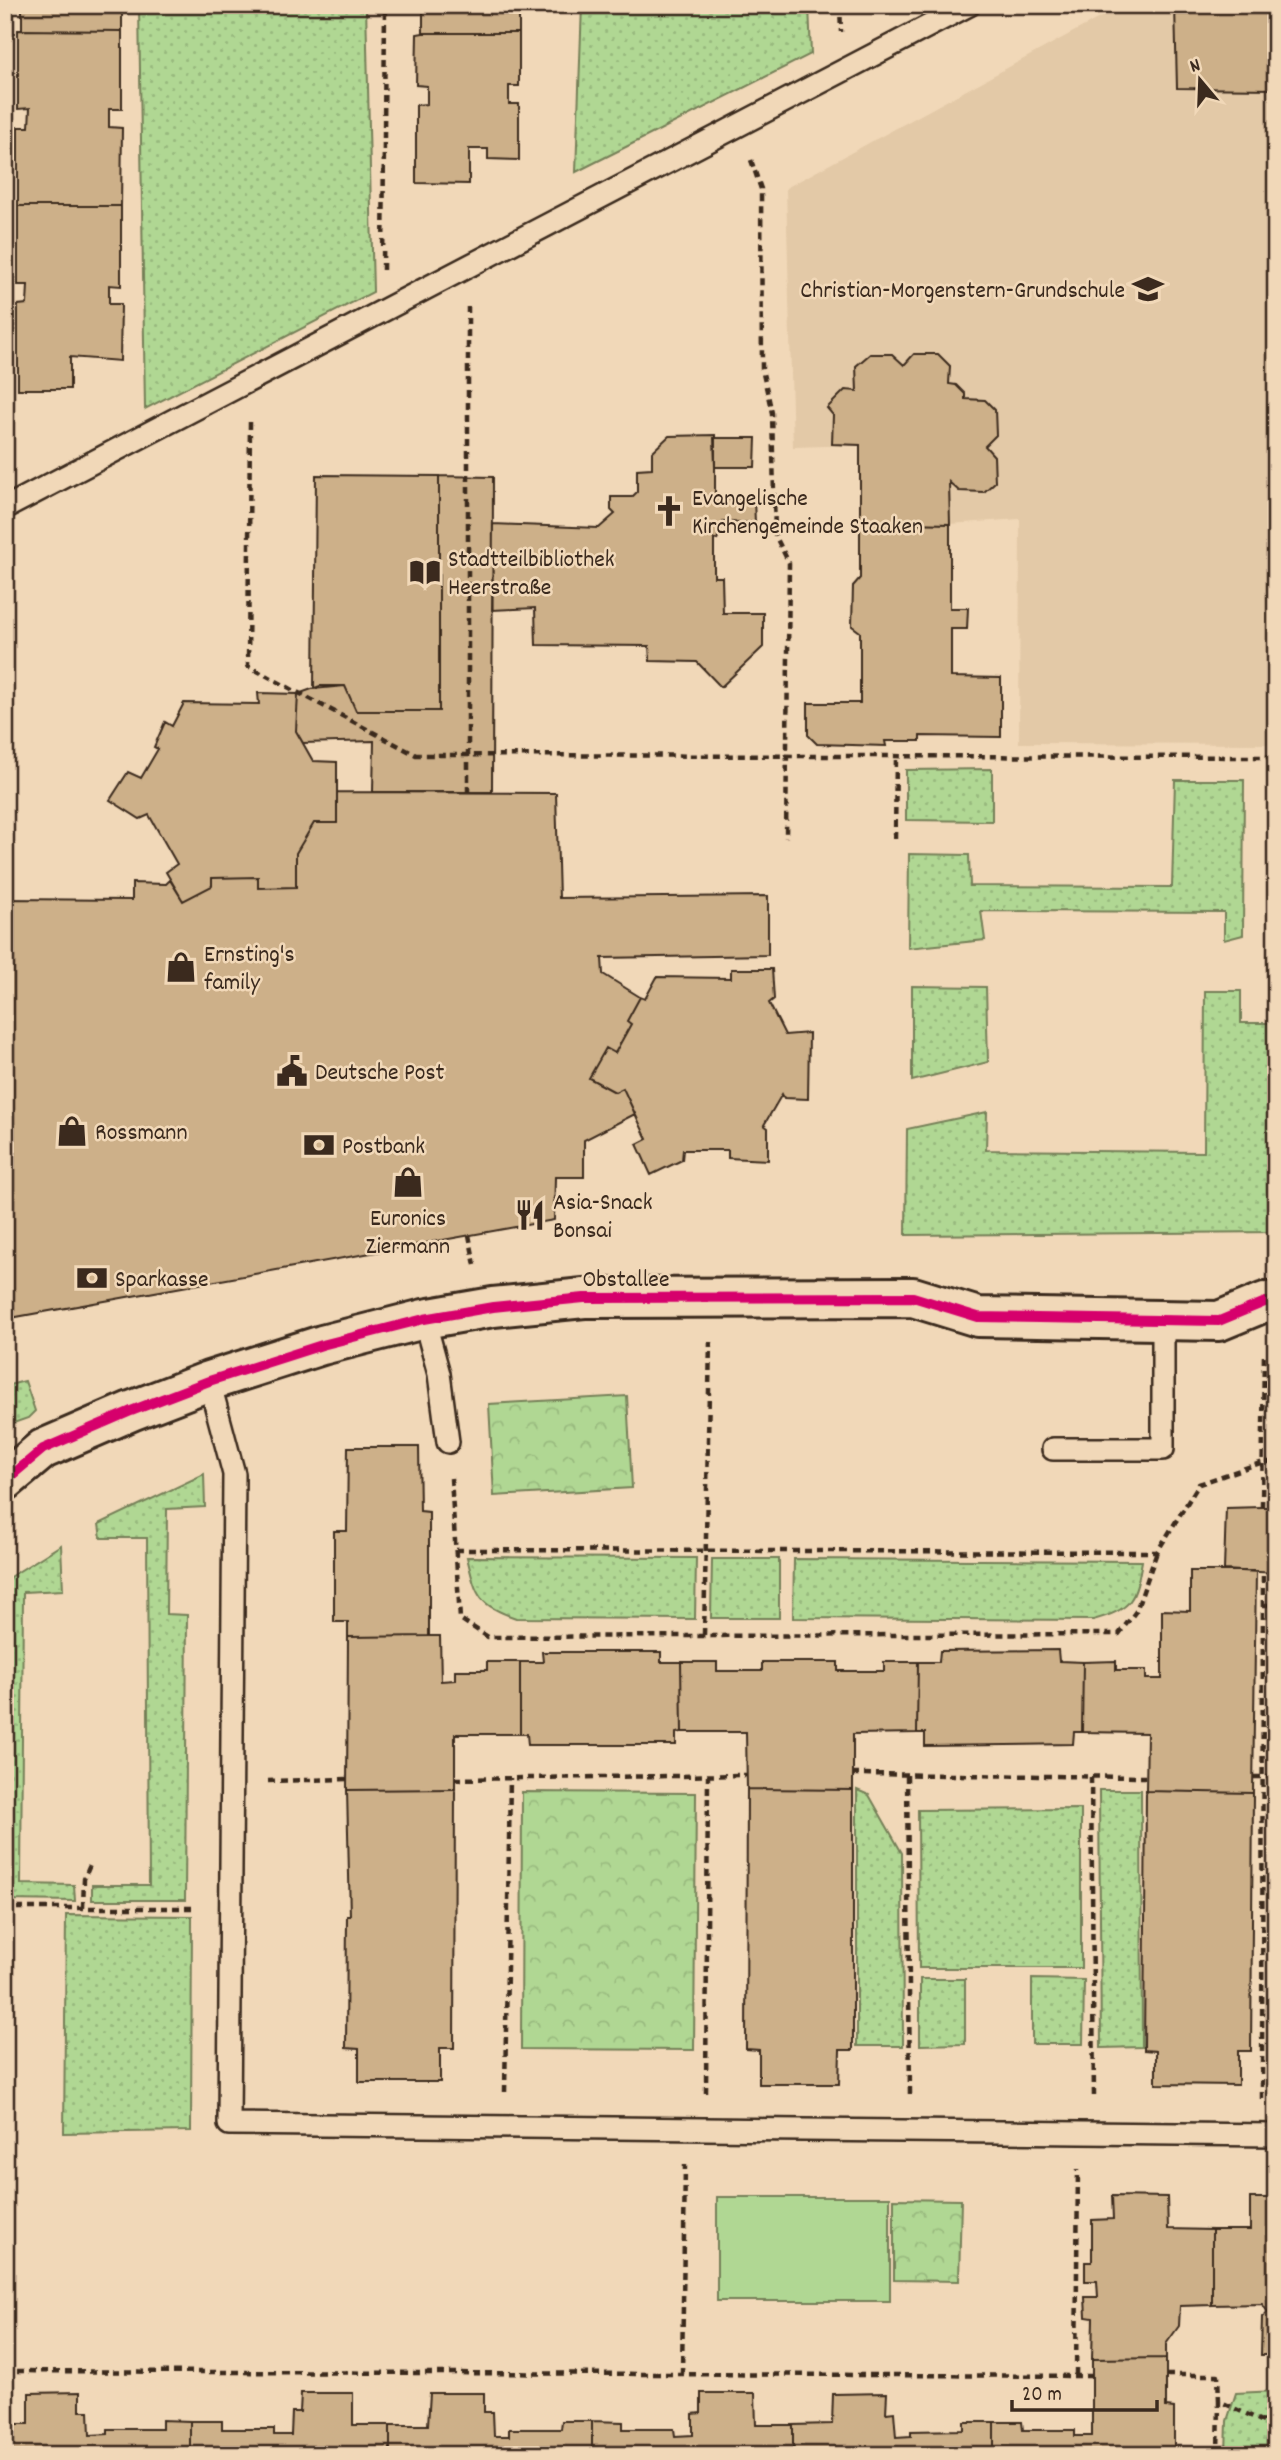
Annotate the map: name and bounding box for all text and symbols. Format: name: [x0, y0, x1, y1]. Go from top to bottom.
north arrow: [1166, 46, 1236, 116]
text: N: [1187, 53, 1204, 82]
school or university icon: Christian-Morgenstern-Grundschule: [1131, 272, 1165, 306]
place label: Christian-Morgenstern-Grundschule: [800, 275, 1125, 309]
place label: Evangelische Kirchengemeinde Staaken: [692, 483, 923, 545]
church icon: Evangelische Kirchengemeinde Staaken: [652, 494, 686, 528]
place label: Stadtteilbibliothek Heerstraße: [448, 544, 615, 606]
library icon: Stadtteilbibliothek Heerstraße: [408, 555, 442, 589]
place label: Ernsting's family: [204, 939, 295, 1001]
shop icon: Ernsting's family: [164, 950, 198, 984]
public building icon: Deutsche Post: [275, 1054, 309, 1088]
place label: Deutsche Post: [315, 1057, 445, 1091]
shop icon: Rossmann: [55, 1114, 89, 1148]
place label: Rossmann: [95, 1117, 188, 1151]
bank icon: Postbank: [302, 1128, 336, 1162]
place label: Postbank: [342, 1131, 425, 1165]
shop icon: Euronics Ziermann: [391, 1165, 425, 1199]
place label: Asia-Snack Bonsai: [553, 1187, 652, 1249]
restaurant icon: Asia-Snack Bonsai: [513, 1198, 547, 1232]
place label: Euronics Ziermann: [366, 1203, 450, 1265]
bank icon: Sparkasse: [75, 1261, 109, 1295]
place label: Sparkasse: [115, 1264, 209, 1298]
street label: Obstallee: [583, 1264, 669, 1298]
scale bar: [1012, 2369, 1157, 2413]
text: 20 m: [1022, 2381, 1062, 2411]

